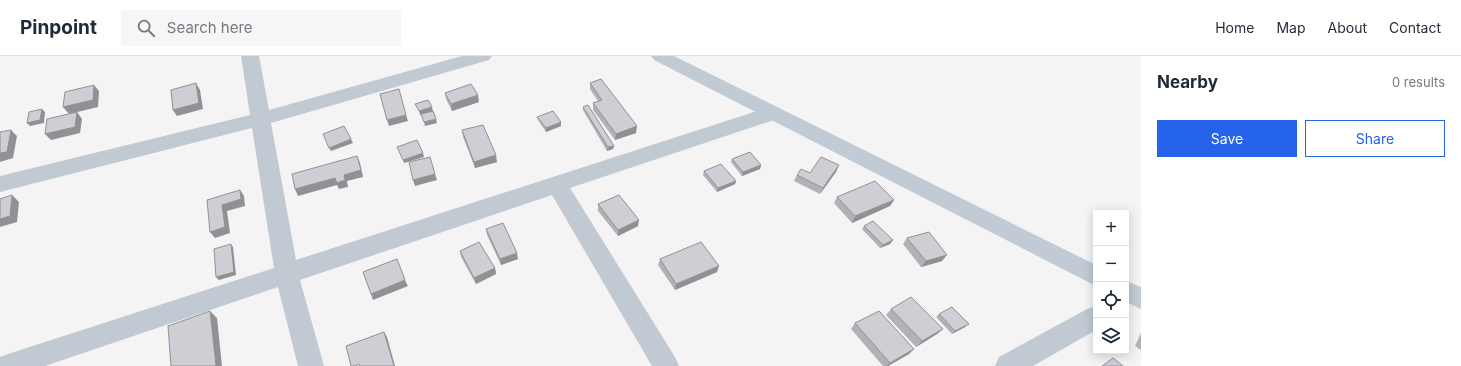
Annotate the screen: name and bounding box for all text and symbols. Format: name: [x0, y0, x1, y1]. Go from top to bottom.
search box: [121, 10, 401, 46]
text: Pinpoint: [20, 16, 97, 39]
icon: search: [135, 17, 157, 39]
text: Search here: [167, 18, 253, 37]
text: Home: [1215, 19, 1254, 36]
text: Map: [1276, 19, 1306, 36]
text: About: [1328, 19, 1367, 36]
text: Contact: [1389, 19, 1441, 36]
text: Nearby: [1157, 72, 1218, 92]
text: 0 results: [1392, 74, 1445, 90]
button: Save: [1157, 120, 1297, 157]
button: Share: [1305, 120, 1445, 157]
map controls: [1093, 210, 1129, 354]
button: +: [1093, 210, 1129, 246]
button: −: [1093, 246, 1129, 282]
button: locate: [1093, 282, 1129, 318]
button: layers: [1093, 318, 1129, 354]

